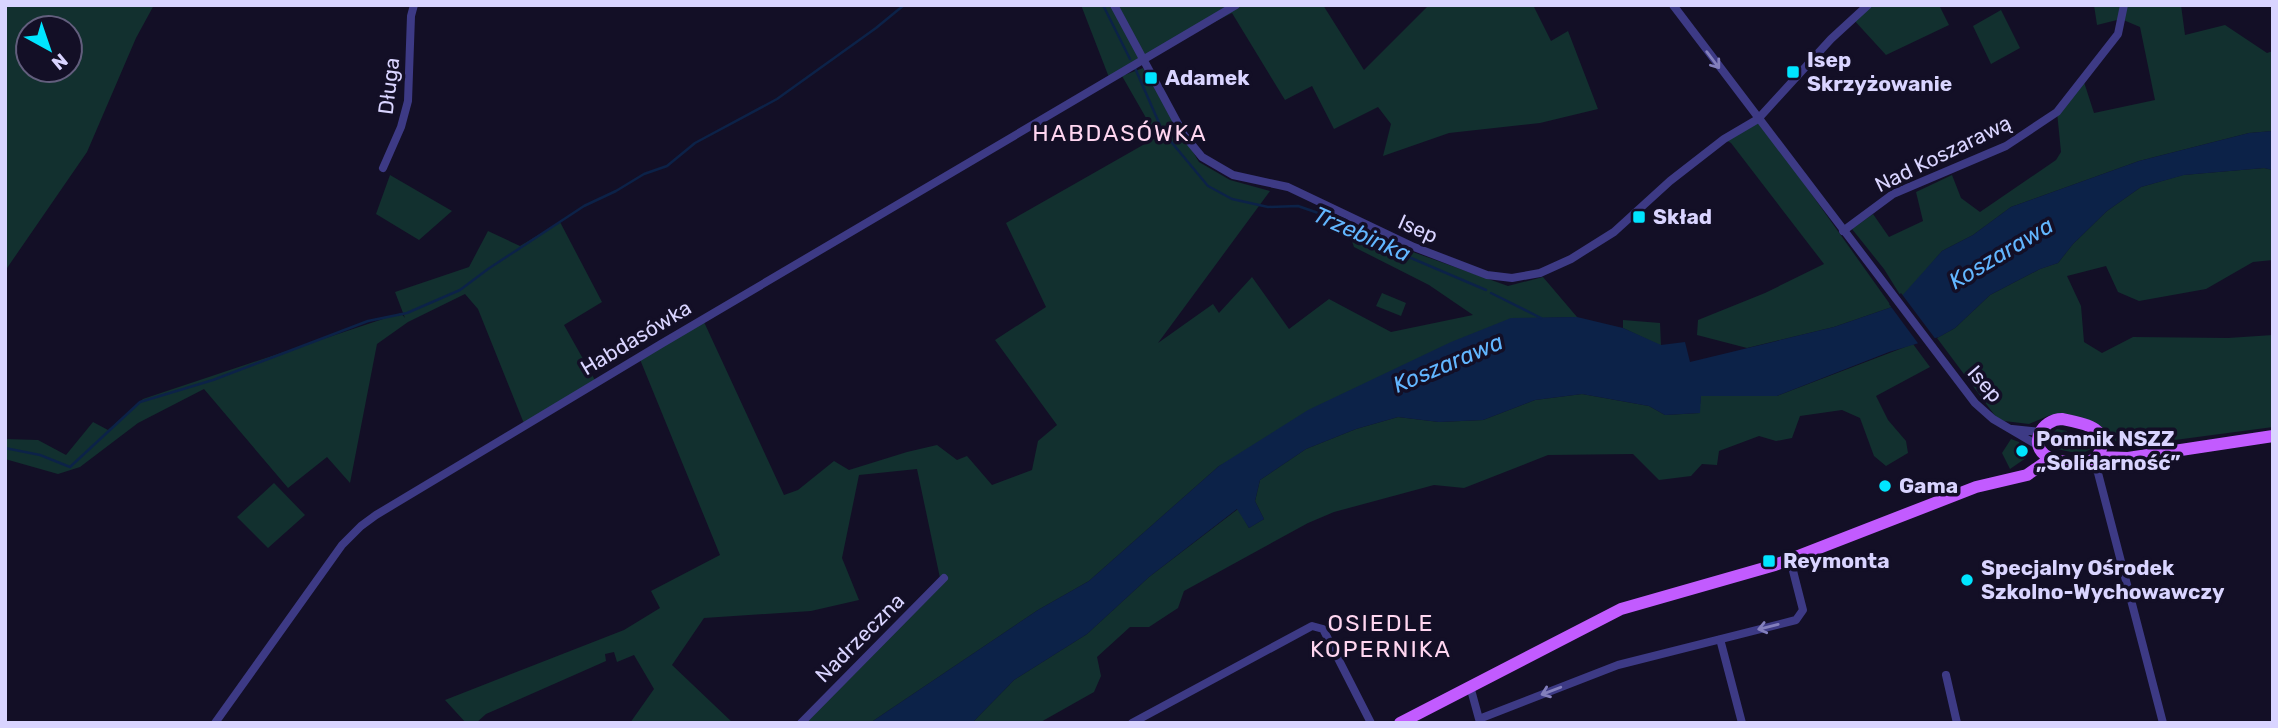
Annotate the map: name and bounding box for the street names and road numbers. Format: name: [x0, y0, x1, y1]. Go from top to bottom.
street label: Długa: [373, 56, 404, 116]
street label: Nad Koszarawą: [1871, 110, 2015, 197]
street label: Isep: [1395, 209, 1442, 248]
street label: Habdasówka: [576, 295, 696, 380]
street label: Isep: [1963, 360, 2008, 407]
street label: Nadrzeczna: [810, 588, 909, 687]

